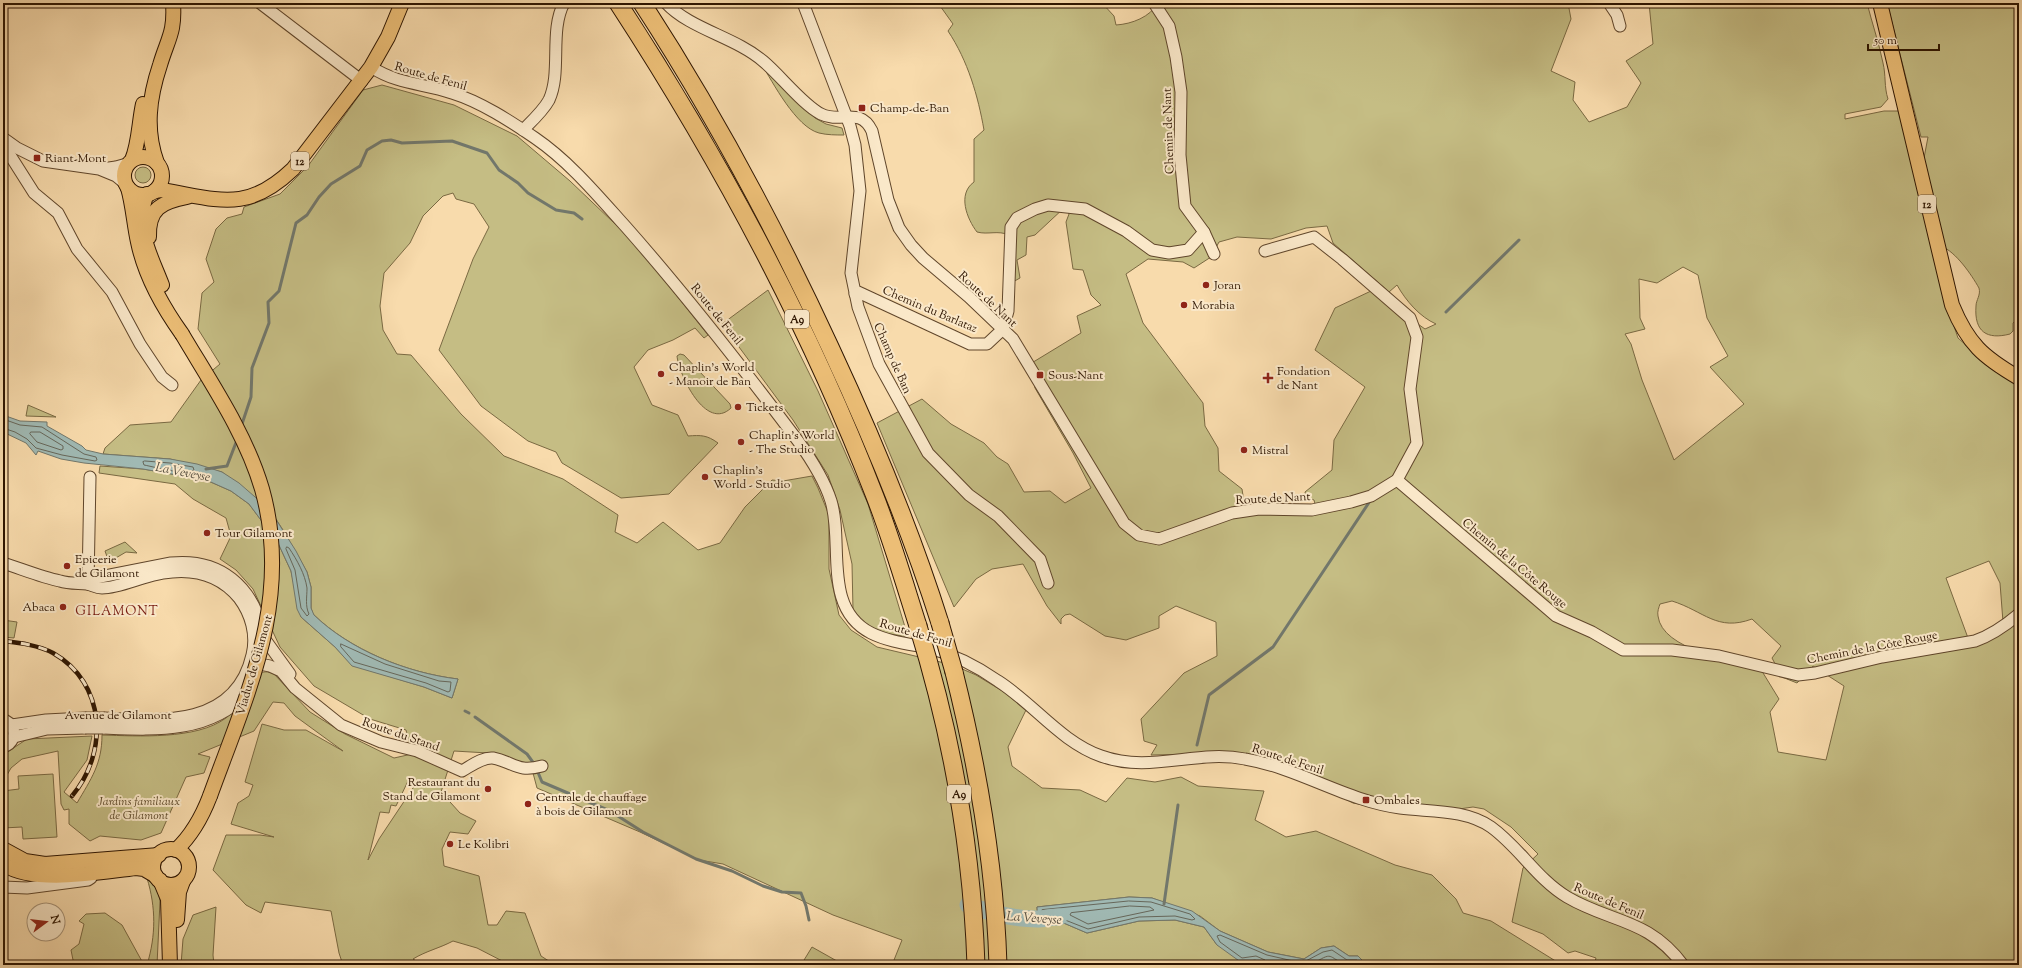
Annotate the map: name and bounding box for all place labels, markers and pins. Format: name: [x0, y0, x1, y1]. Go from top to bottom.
place label: Champ-de-Ban: [870, 100, 949, 118]
marker: Champ-de-Ban: [857, 103, 867, 113]
place label: Riant-Mont: [45, 150, 106, 168]
marker: Riant-Mont: [32, 153, 42, 163]
place label: Joran: [1213, 277, 1241, 295]
marker: Joran: [1201, 280, 1211, 290]
place label: Morabia: [1192, 297, 1235, 315]
marker: Morabia: [1179, 300, 1189, 310]
place label: Chaplin's World - Manoir de Ban: [669, 359, 755, 391]
place label: Fondation de Nant: [1277, 363, 1330, 395]
place label: Sous-Nant: [1048, 367, 1103, 385]
marker: Chaplin's World - Manoir de Ban: [656, 369, 666, 379]
marker: Sous-Nant: [1035, 370, 1045, 380]
marker: Fondation de Nant: [1262, 372, 1274, 384]
place label: Tickets: [746, 399, 784, 417]
marker: Tickets: [733, 402, 743, 412]
place label: Chaplin's World - The Studio: [749, 427, 835, 459]
marker: Chaplin's World - The Studio: [736, 437, 746, 447]
place label: Mistral: [1252, 442, 1289, 460]
marker: Mistral: [1239, 445, 1249, 455]
place label: Chaplin's World - Studio: [713, 462, 791, 494]
marker: Chaplin's World - Studio: [700, 472, 710, 482]
place label: Tour Gilamont: [215, 525, 292, 543]
marker: Tour Gilamont: [202, 528, 212, 538]
place label: Epicerie de Gilamont: [75, 551, 139, 583]
marker: Epicerie de Gilamont: [62, 561, 72, 571]
place label: Abaca: [22, 599, 55, 617]
marker: Abaca: [58, 602, 68, 612]
place label: Restaurant du Stand de Gilamont: [383, 774, 480, 806]
marker: Restaurant du Stand de Gilamont: [483, 784, 493, 794]
place label: Centrale de chauffage à bois de Gilamont: [536, 789, 647, 821]
place label: Ombales: [1374, 792, 1420, 810]
marker: Ombales: [1361, 795, 1371, 805]
marker: Centrale de chauffage à bois de Gilamont: [523, 799, 533, 809]
place label: Le Kolibri: [458, 836, 510, 854]
marker: Le Kolibri: [445, 839, 455, 849]

